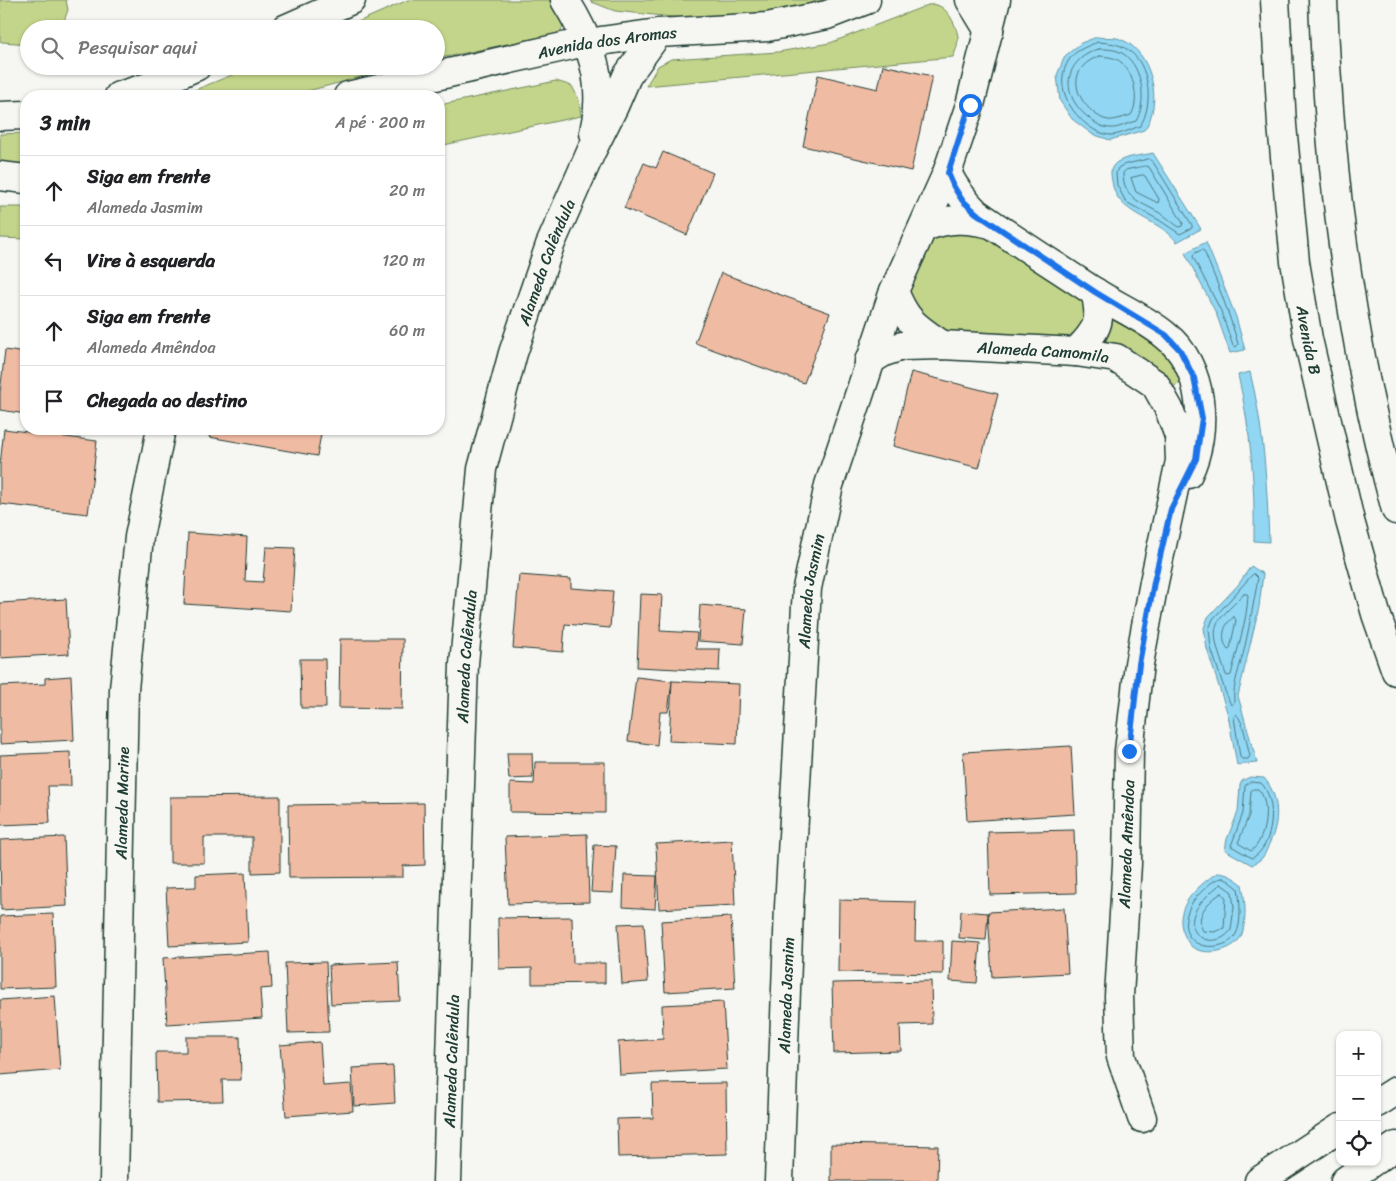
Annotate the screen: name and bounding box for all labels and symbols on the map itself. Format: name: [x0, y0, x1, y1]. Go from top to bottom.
street label: Avenida dos Aromas: [534, 18, 678, 68]
route start: [959, 94, 982, 117]
street label: Alameda Calêndula: [509, 194, 584, 330]
street label: Avenida B: [1287, 302, 1330, 378]
street label: Alameda Camomila: [976, 333, 1111, 372]
street label: Alameda Jasmim: [790, 531, 833, 651]
street label: Alameda Calêndula: [448, 589, 486, 724]
route end: [1118, 740, 1141, 763]
street label: Alameda Marine: [107, 746, 138, 861]
street label: Alameda Amêndoa: [1110, 778, 1143, 910]
street label: Alameda Jasmim: [770, 937, 803, 1055]
street label: Alameda Calêndula: [435, 994, 468, 1129]

